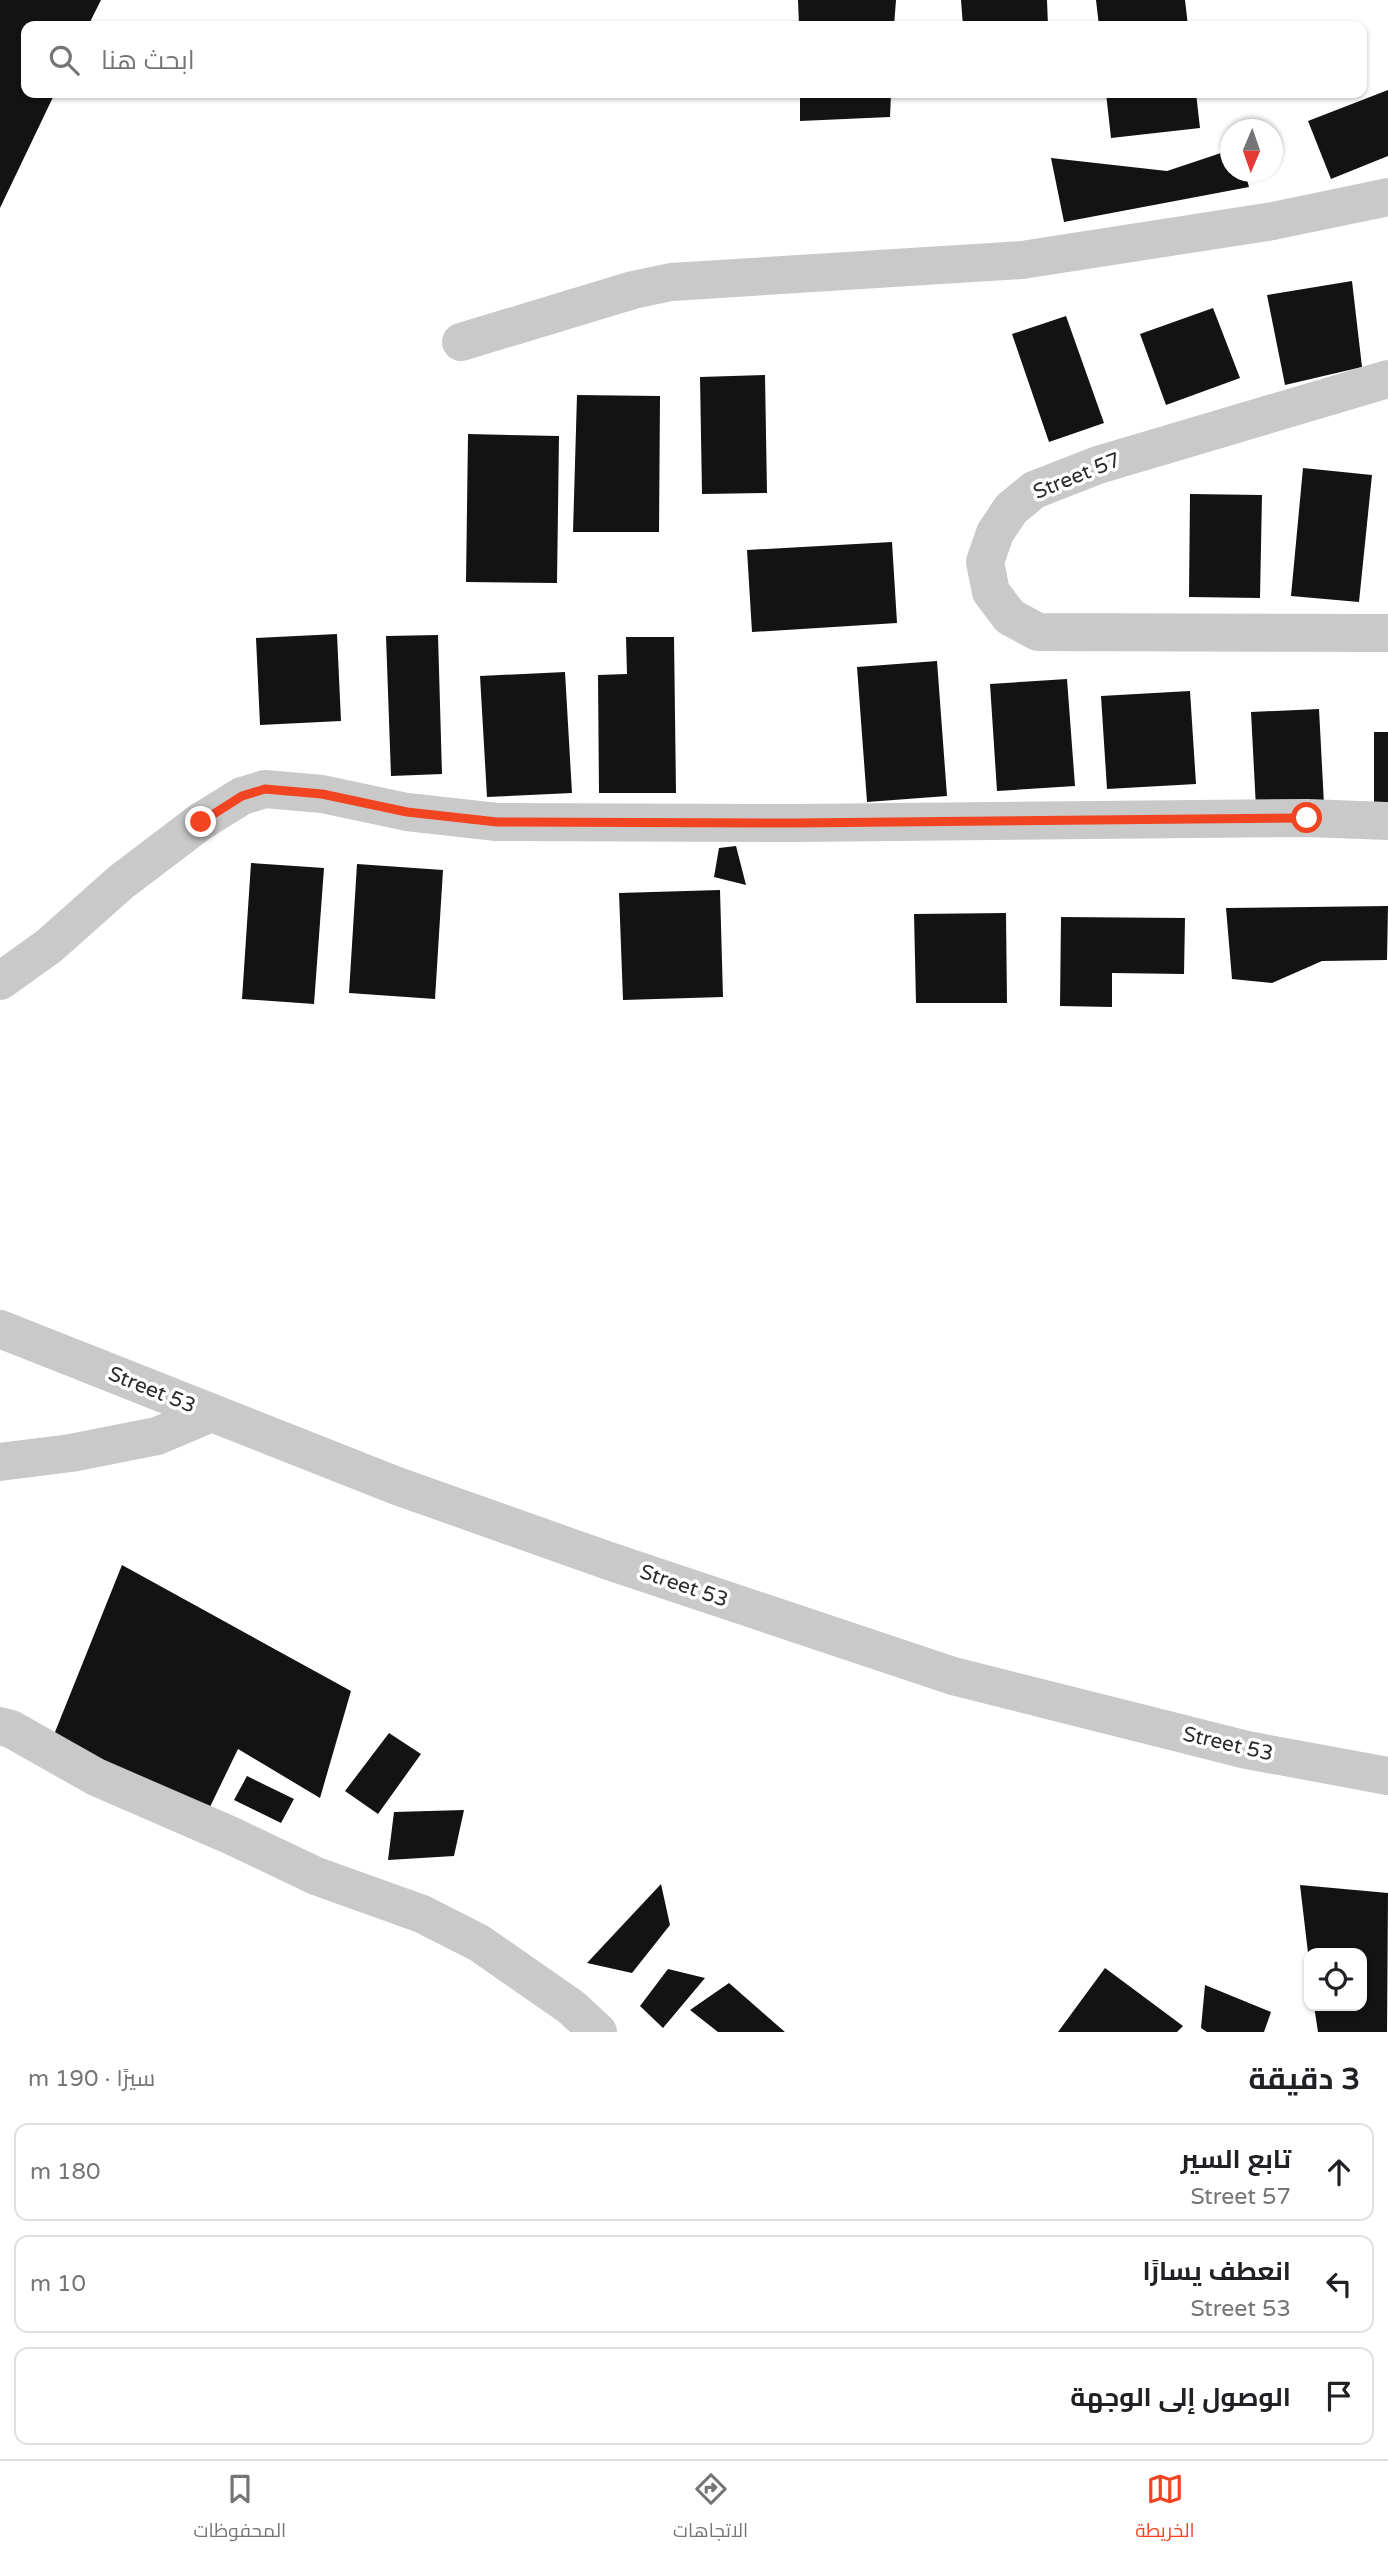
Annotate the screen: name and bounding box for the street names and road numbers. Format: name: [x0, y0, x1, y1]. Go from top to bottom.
street label: Street 57: [1030, 447, 1124, 505]
street label: Street 53: [105, 1361, 199, 1419]
street label: Street 53: [637, 1559, 731, 1613]
street label: Street 53: [1180, 1721, 1276, 1767]

